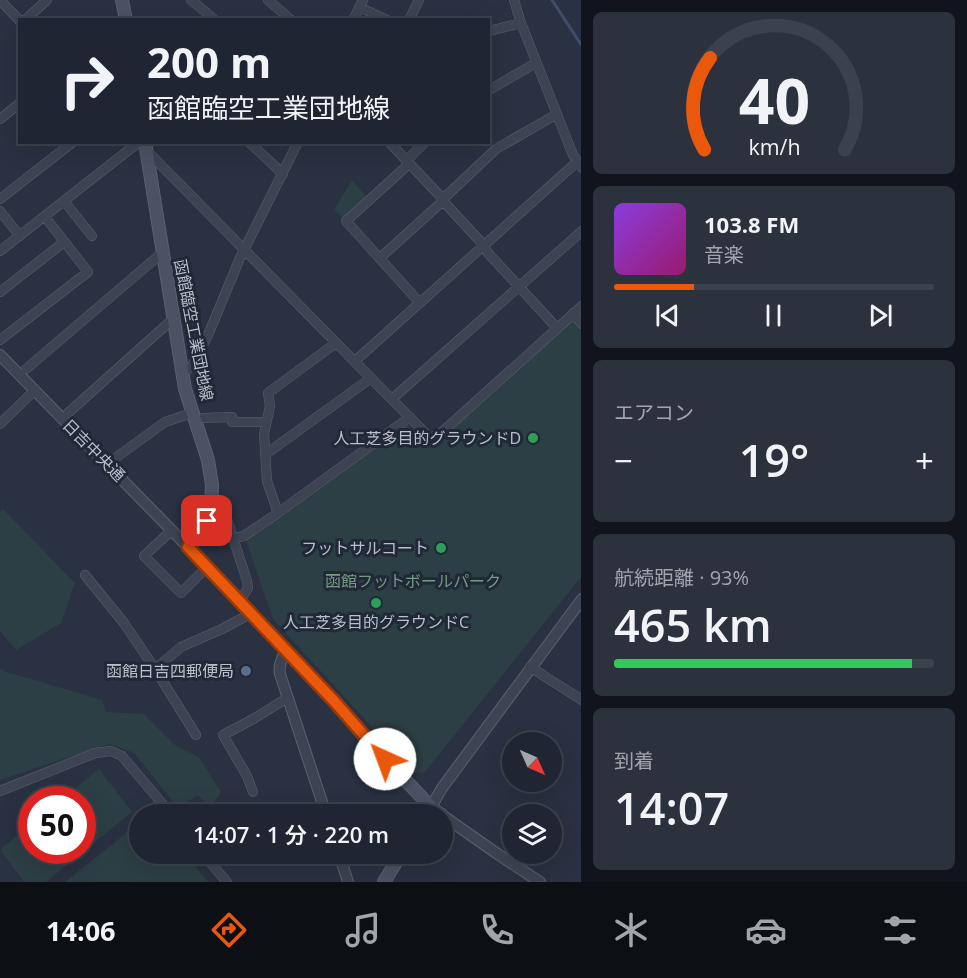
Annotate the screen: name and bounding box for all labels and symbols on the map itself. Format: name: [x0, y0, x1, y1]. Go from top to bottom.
street label: 函館臨空工業団地線: [169, 257, 219, 403]
street label: 日吉中央通: [58, 414, 130, 486]
place label: 人工芝多目的グラウンドD: [333, 427, 521, 449]
marker: 人工芝多目的グラウンドD: [526, 431, 540, 445]
pin: [181, 495, 232, 546]
place label: フットサルコート: [301, 537, 429, 559]
marker: フットサルコート: [434, 541, 448, 555]
park label: 函館フットボールパーク: [325, 570, 501, 592]
marker: 人工芝多目的グラウンドC: [369, 596, 383, 610]
place label: 人工芝多目的グラウンドC: [283, 611, 469, 633]
place label: 函館日吉四郵便局: [106, 660, 234, 682]
marker: 函館日吉四郵便局: [239, 664, 253, 678]
position arrow: [353, 727, 417, 791]
north arrow: [502, 732, 562, 792]
speed limit sign: 50: [18, 786, 96, 864]

